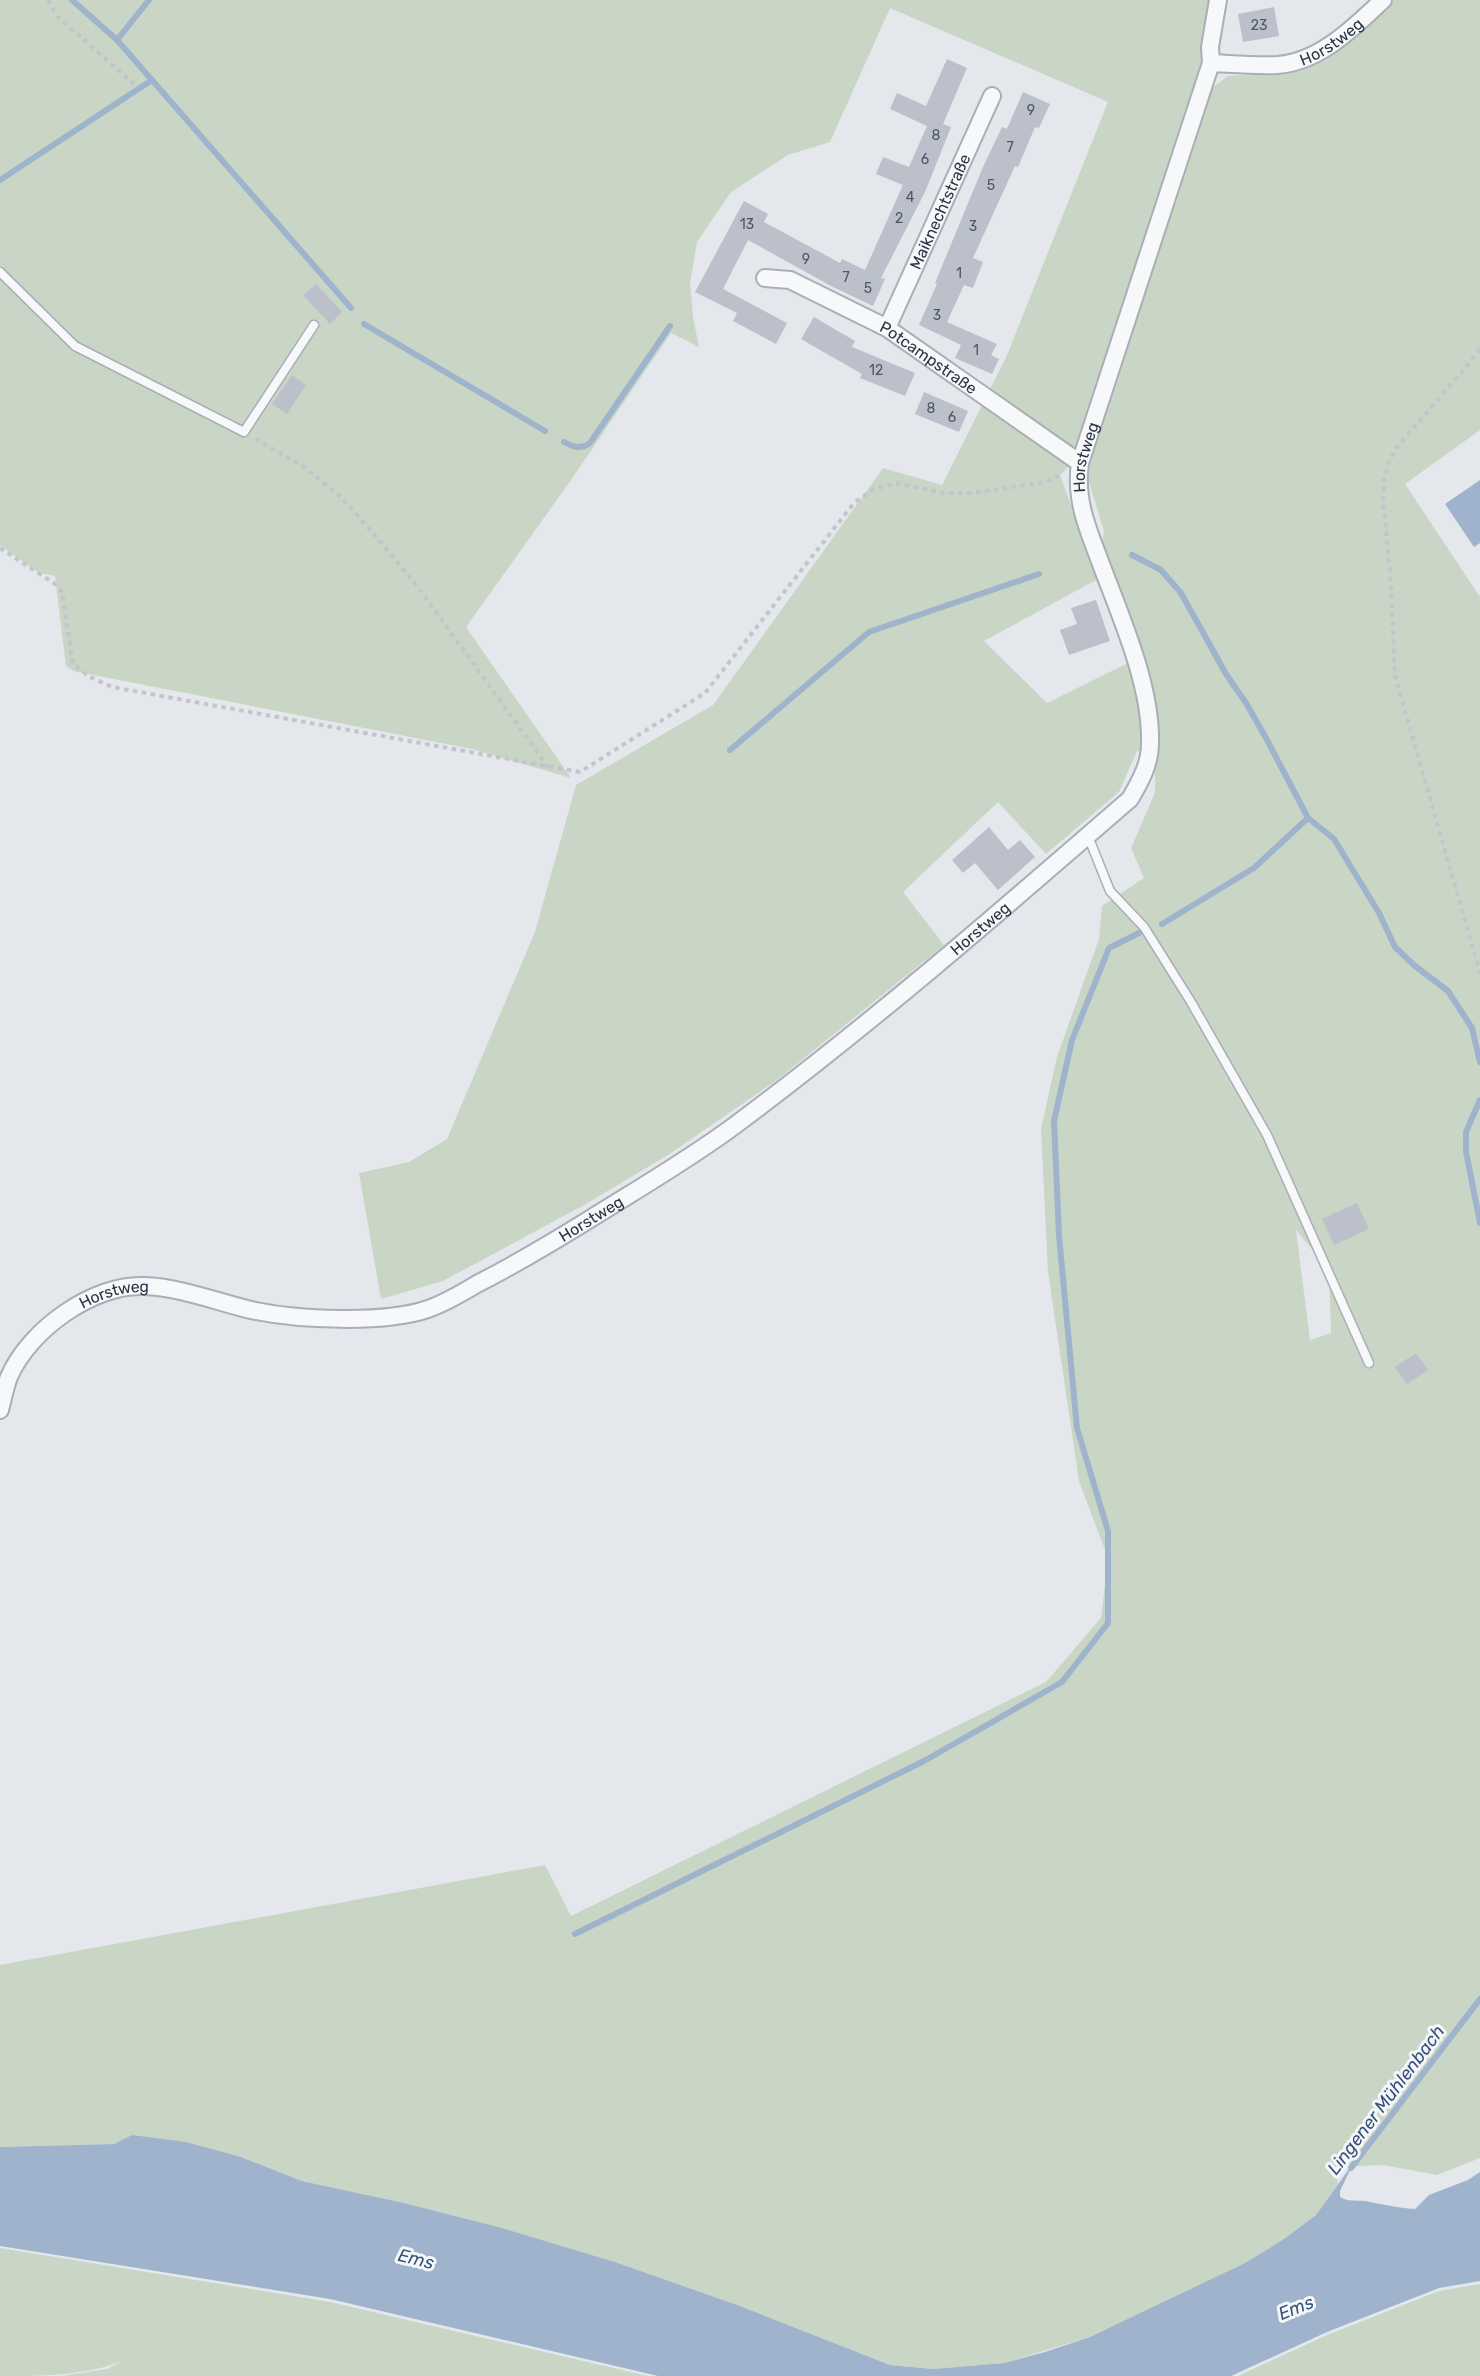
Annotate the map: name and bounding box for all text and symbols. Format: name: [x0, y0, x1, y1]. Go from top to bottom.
street label: Horstweg: [1297, 14, 1367, 69]
house number: 23: [1251, 17, 1267, 34]
house number: 9: [1027, 102, 1035, 119]
house number: 8: [932, 127, 941, 144]
house number: 7: [1006, 139, 1014, 156]
street label: Maiknechtstraße: [905, 151, 974, 272]
house number: 6: [921, 151, 929, 168]
house number: 5: [987, 177, 995, 194]
house number: 4: [906, 189, 915, 206]
house number: 2: [895, 210, 903, 227]
house number: 13: [740, 216, 754, 233]
house number: 3: [969, 218, 977, 235]
house number: 9: [802, 251, 810, 268]
house number: 1: [956, 265, 962, 282]
house number: 7: [842, 269, 850, 286]
house number: 5: [864, 280, 872, 297]
house number: 3: [933, 307, 941, 324]
street label: Potcampstraße: [877, 317, 981, 398]
house number: 1: [973, 342, 979, 359]
house number: 12: [869, 362, 883, 379]
house number: 8: [927, 400, 936, 417]
house number: 6: [948, 409, 956, 426]
street label: Horstweg: [1069, 420, 1102, 493]
street label: Horstweg: [946, 898, 1014, 959]
street label: Horstweg: [555, 1191, 626, 1245]
street label: Horstweg: [76, 1276, 149, 1312]
water label: Lingener Mühlenbach: [1323, 2021, 1449, 2179]
water label: Ems: [396, 2244, 436, 2274]
water label: Ems: [1275, 2291, 1317, 2325]

